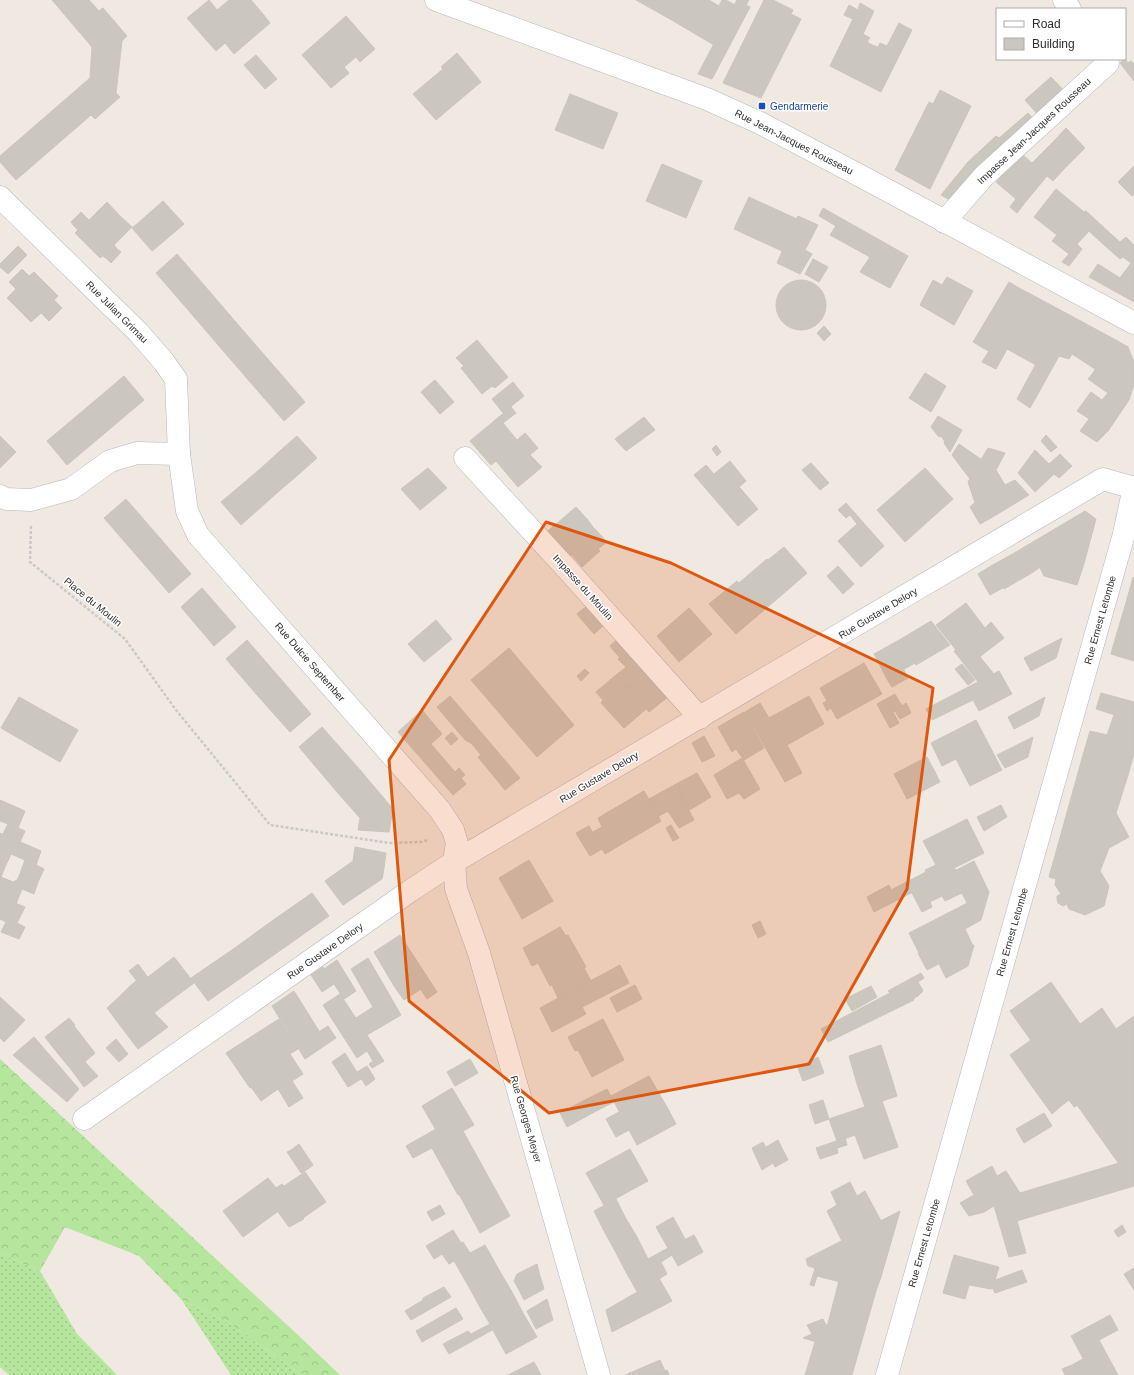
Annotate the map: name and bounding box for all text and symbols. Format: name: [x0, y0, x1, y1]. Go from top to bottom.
legend: [996, 8, 1126, 60]
text: Road: [1032, 17, 1061, 31]
text: Building: [1032, 37, 1075, 51]
street label: Impasse Jean-Jacques Rousseau: [975, 76, 1093, 186]
marker: Gendarmerie: [757, 101, 767, 111]
place label: Gendarmerie: [770, 101, 829, 112]
street label: Rue Jean-Jacques Rousseau: [733, 107, 855, 177]
street label: Rue Julian Grimau: [84, 279, 150, 345]
street label: Impasse du Moulin: [551, 552, 615, 622]
street label: Rue Ernest Letombe: [1082, 574, 1118, 666]
street label: Place du Moulin: [62, 575, 124, 629]
street label: Rue Gustave Delory: [837, 585, 919, 641]
street label: Rue Dulcie September: [273, 620, 348, 704]
street label: Rue Gustave Delory: [558, 749, 640, 805]
street label: Rue Ernest Letombe: [994, 886, 1030, 978]
street label: Rue Gustave Delory: [285, 921, 365, 981]
street label: Rue Georges Meyer: [508, 1074, 544, 1164]
street label: Rue Ernest Letombe: [906, 1197, 942, 1289]

